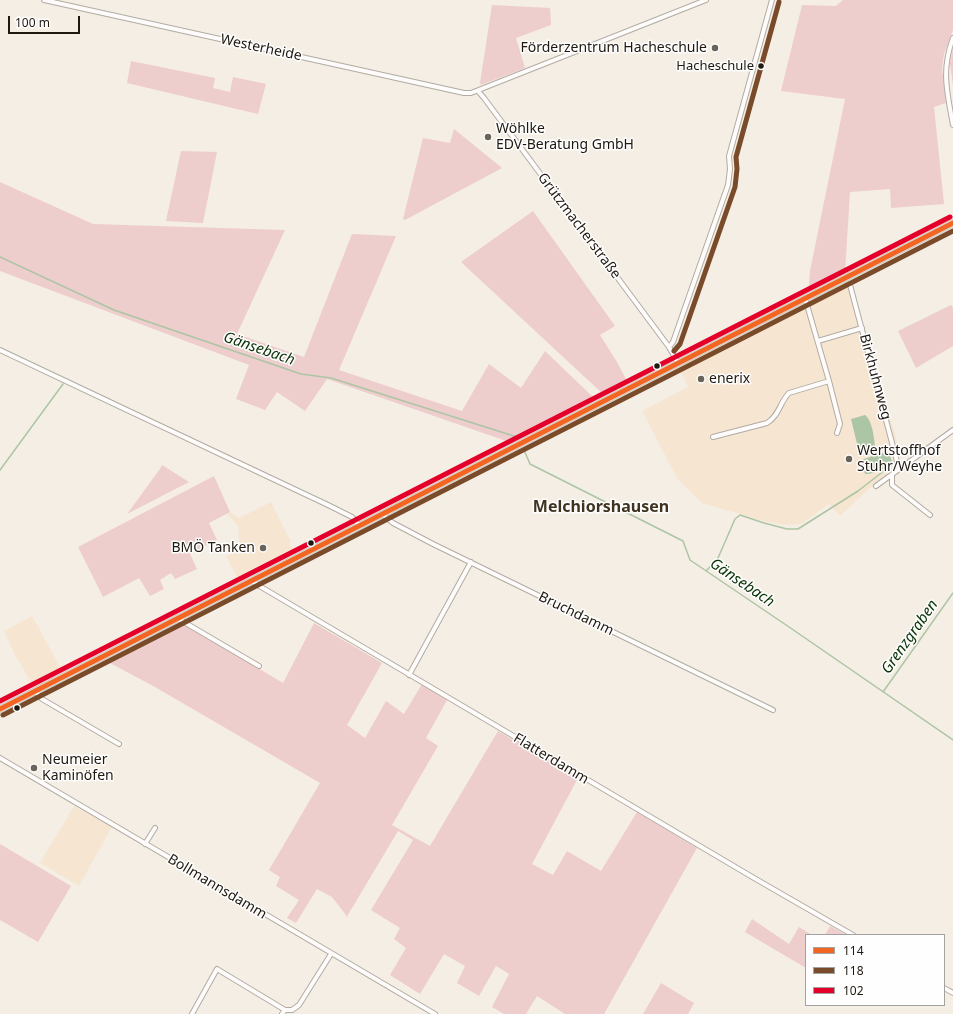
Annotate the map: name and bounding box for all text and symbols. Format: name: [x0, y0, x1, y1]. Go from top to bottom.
scale bar: [10, 8, 82, 34]
text: 100 m: [15, 14, 50, 31]
street label: Westerheide: [219, 31, 303, 65]
place label: Förderzentrum Hacheschule: [520, 40, 707, 56]
marker: Förderzentrum Hacheschule: [710, 43, 720, 53]
place label: Hacheschule: [676, 58, 754, 74]
marker: Hacheschule: [756, 61, 766, 71]
place label: Wöhlke EDV-Beratung GmbH: [496, 121, 634, 154]
marker: Wöhlke EDV-Beratung GmbH: [483, 132, 493, 142]
street label: Grützmacherstraße: [534, 170, 624, 282]
water label: Gänsebach: [221, 328, 297, 370]
street label: Birkhuhnweg: [855, 332, 895, 422]
unlabelled marker: [652, 361, 662, 371]
place label: enerix: [709, 371, 750, 387]
marker: enerix: [696, 374, 706, 384]
place label: Wertstoffhof Stuhr/Weyhe: [857, 443, 942, 476]
marker: Wertstoffhof Stuhr/Weyhe: [844, 454, 854, 464]
district label: Melchiorshausen: [533, 497, 669, 517]
unlabelled marker: [306, 538, 316, 548]
place label: BMÖ Tanken: [171, 540, 255, 556]
marker: BMÖ Tanken: [258, 543, 268, 553]
water label: Gänsebach: [706, 555, 778, 611]
street label: Bruchdamm: [536, 589, 616, 639]
water label: Grenzgraben: [878, 596, 942, 678]
unlabelled marker: [12, 703, 22, 713]
street label: Flatterdamm: [510, 730, 592, 788]
place label: Neumeier Kaminöfen: [42, 752, 114, 784]
marker: Neumeier Kaminöfen: [29, 763, 39, 773]
street label: Bollmannsdamm: [165, 851, 269, 923]
legend: [805, 934, 945, 1006]
text: 114: [843, 942, 864, 959]
text: 118: [843, 962, 864, 979]
text: 102: [843, 982, 864, 999]

